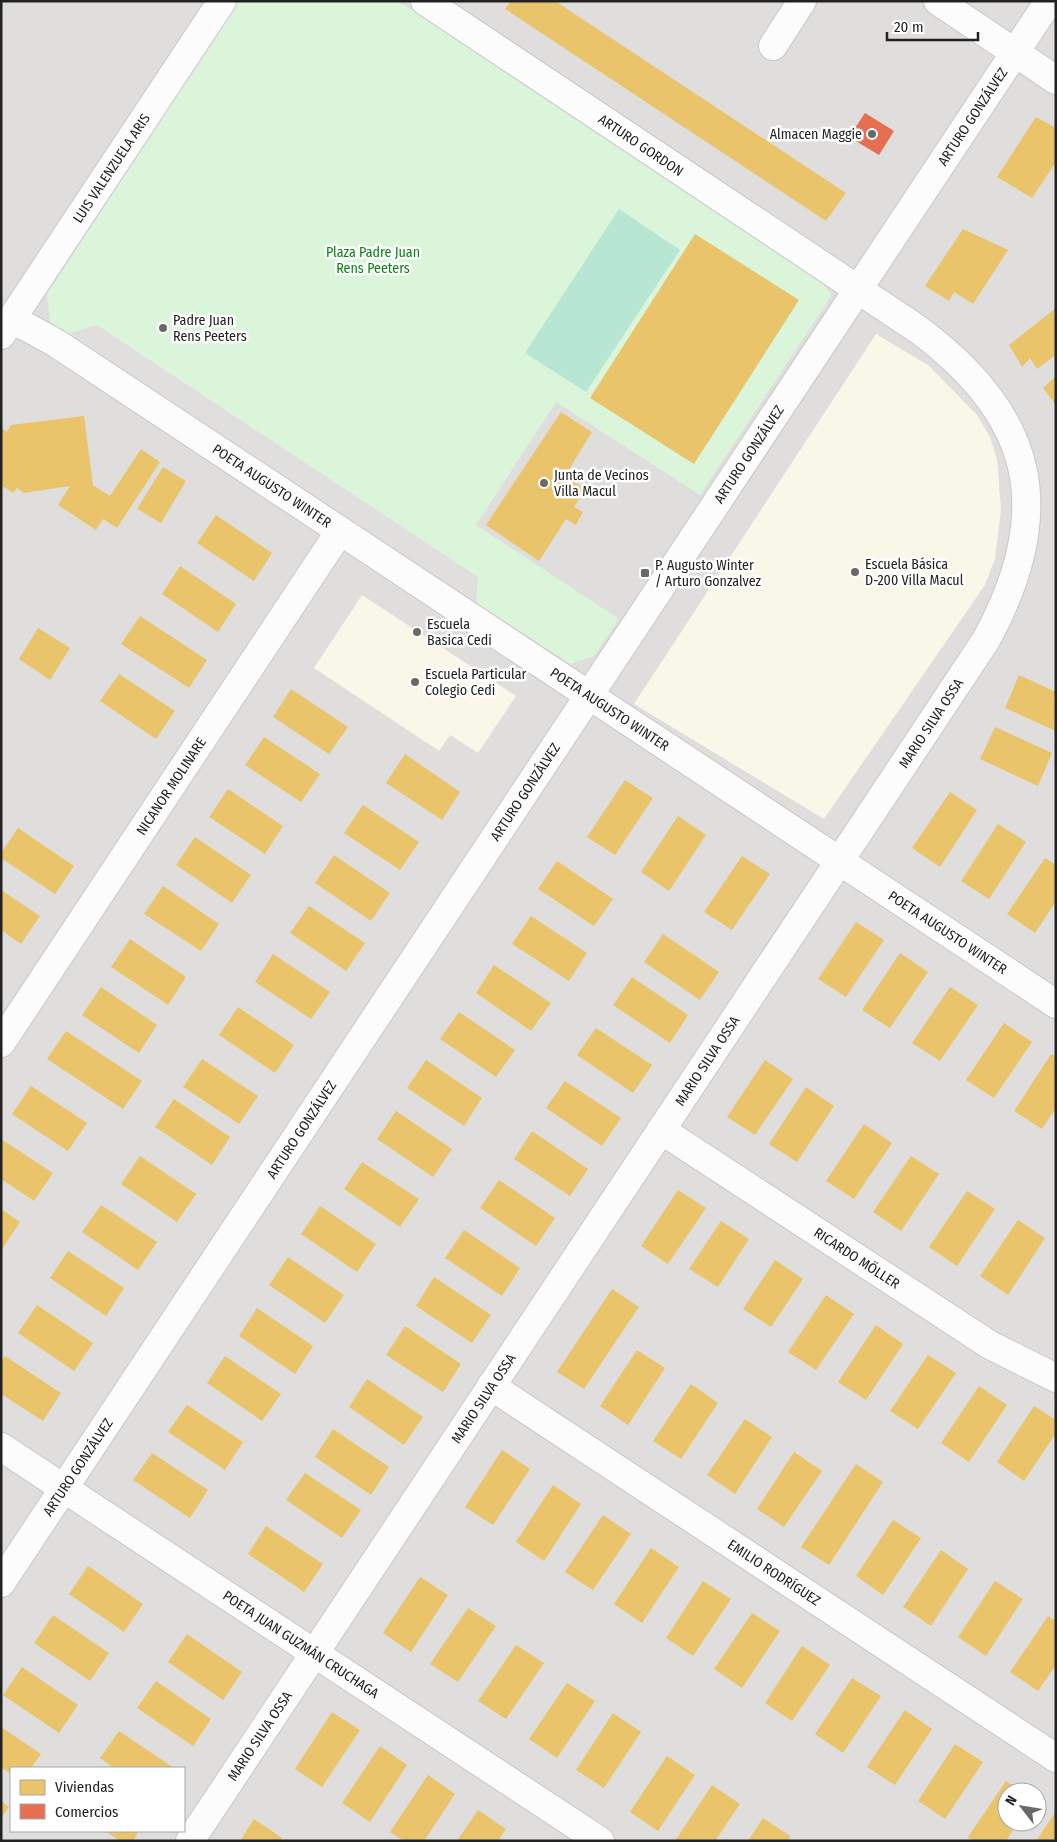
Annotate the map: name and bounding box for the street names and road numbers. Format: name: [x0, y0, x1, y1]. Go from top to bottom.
street label: ARTURO GONZÁLVEZ: [934, 64, 1012, 169]
street label: LUIS VALENZUELA ARIS: [70, 111, 154, 226]
street label: ARTURO GORDON: [595, 111, 686, 180]
street label: ARTURO GONZÁLVEZ: [711, 402, 788, 507]
street label: POETA AUGUSTO WINTER: [209, 441, 335, 532]
street label: POETA AUGUSTO WINTER: [547, 664, 672, 755]
street label: MARIO SILVA OSSA: [895, 675, 967, 772]
street label: NICANOR MOLINARE: [133, 734, 210, 838]
street label: ARTURO GONZÁLVEZ: [487, 740, 564, 844]
street label: POETA AUGUSTO WINTER: [885, 887, 1010, 978]
street label: MARIO SILVA OSSA: [672, 1013, 744, 1109]
street label: ARTURO GONZÁLVEZ: [263, 1077, 341, 1182]
street label: RICARDO MÖLLER: [811, 1224, 903, 1293]
street label: MARIO SILVA OSSA: [448, 1350, 520, 1447]
street label: ARTURO GONZÁLVEZ: [40, 1415, 117, 1520]
street label: EMILIO RODRÍGUEZ: [724, 1536, 824, 1610]
street label: POETA JUAN GUZMÁN CRUCHAGA: [219, 1587, 382, 1702]
street label: MARIO SILVA OSSA: [224, 1688, 296, 1784]

